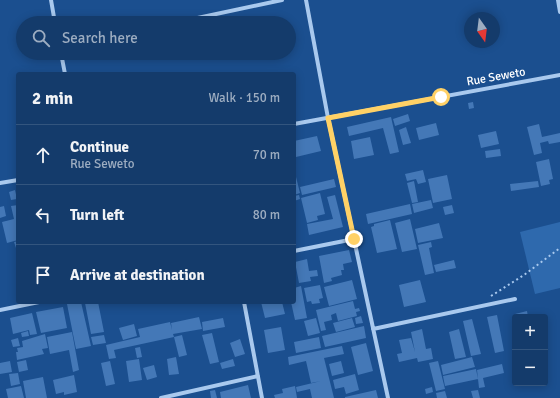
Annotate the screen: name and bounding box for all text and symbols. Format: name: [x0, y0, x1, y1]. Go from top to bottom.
north arrow: [464, 12, 500, 48]
search box: [16, 16, 296, 60]
icon: search: [30, 27, 52, 49]
text: Search here: [62, 29, 138, 47]
street label: Rue Seweto: [465, 64, 527, 90]
text: 2 min: [32, 88, 73, 109]
route start: [432, 88, 450, 106]
text: Walk · 150 m: [209, 90, 280, 106]
text: Continue: [70, 138, 129, 156]
icon: ahead: [32, 144, 54, 166]
text: 70 m: [253, 147, 280, 163]
text: Rue Seweto: [70, 156, 134, 172]
icon: left: [32, 204, 54, 226]
text: Turn left: [70, 206, 124, 224]
text: 80 m: [253, 207, 280, 223]
route end: [345, 230, 363, 248]
icon: arrive: [32, 264, 54, 286]
text: Arrive at destination: [70, 266, 205, 284]
map controls: [512, 314, 548, 386]
button: +: [512, 314, 548, 350]
button: −: [512, 350, 548, 386]

